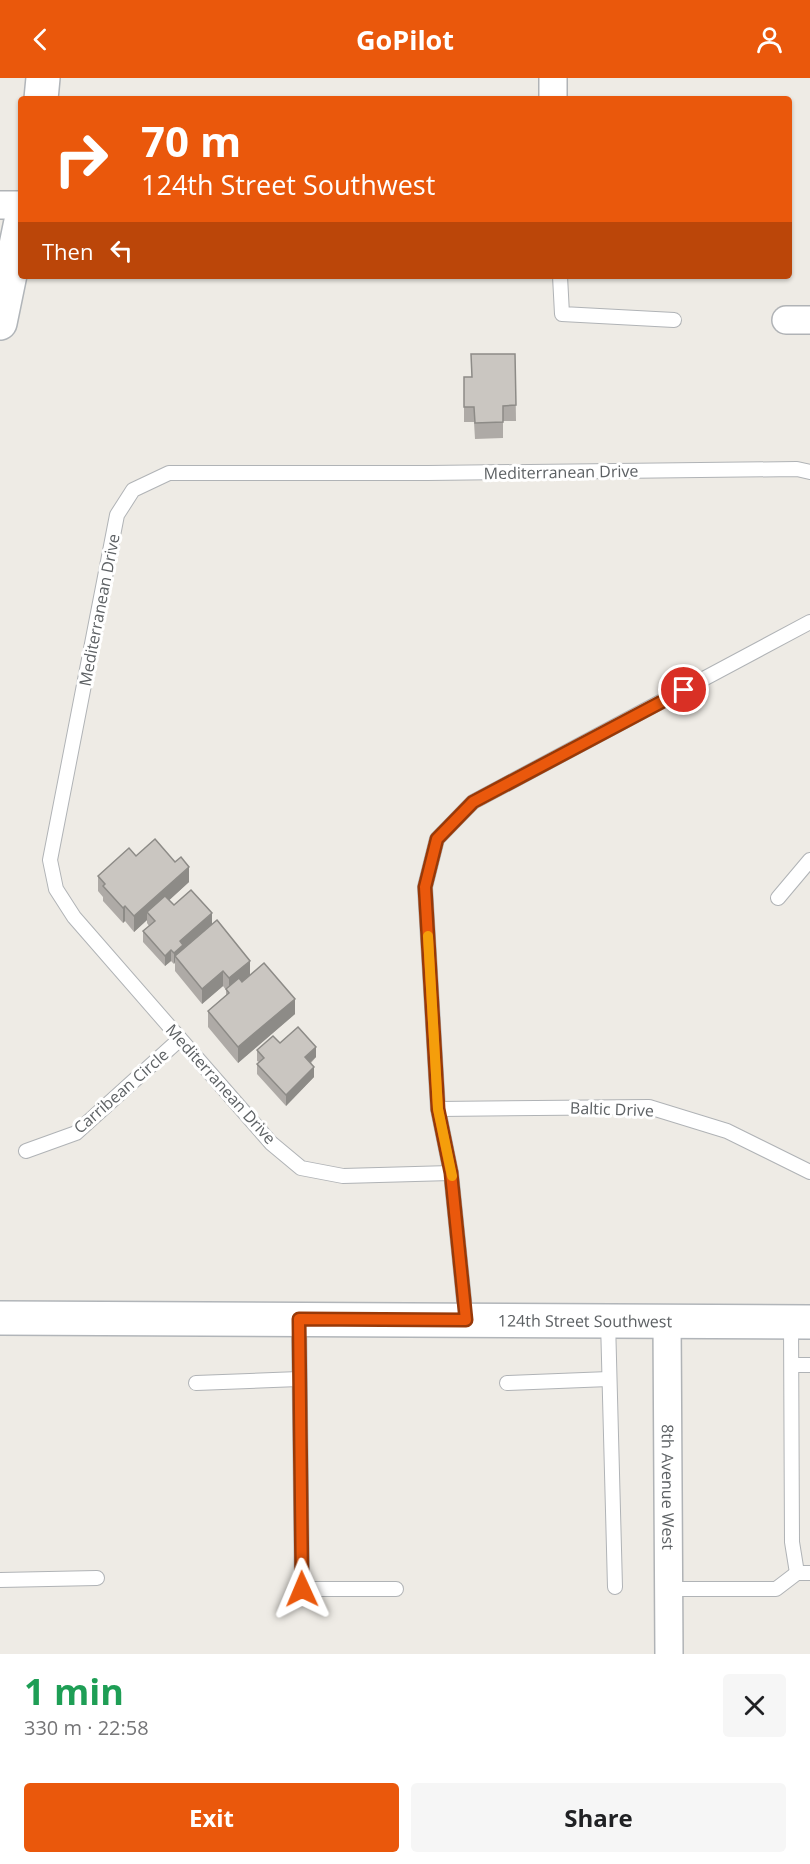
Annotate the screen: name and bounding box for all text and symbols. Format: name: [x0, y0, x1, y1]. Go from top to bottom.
text: GoPilot: [356, 21, 454, 58]
icon: back: [24, 23, 57, 56]
icon: person: [753, 23, 786, 56]
text: 70 m: [141, 112, 241, 169]
icon: right: [42, 120, 120, 198]
text: 124th Street Southwest: [141, 166, 435, 203]
icon: left: [105, 234, 138, 267]
text: Then: [42, 236, 93, 266]
street label: Mediterranean Drive: [483, 460, 639, 484]
street label: Mediterranean Drive: [73, 532, 125, 688]
pin: [658, 664, 709, 715]
icon: arrive: [667, 673, 700, 706]
street label: Mediterranean Drive: [161, 1019, 281, 1149]
street label: Carribean Circle: [69, 1044, 173, 1138]
street label: Baltic Drive: [570, 1097, 654, 1121]
street label: 124th Street Southwest: [498, 1309, 673, 1332]
street label: 8th Avenue West: [657, 1424, 679, 1550]
position arrow: [270, 1557, 334, 1621]
text: 1 min: [24, 1667, 124, 1716]
button: close: [723, 1674, 786, 1737]
text: 330 m · 22:58: [24, 1714, 149, 1741]
button: Exit: [24, 1783, 399, 1852]
button: Share: [411, 1783, 786, 1852]

